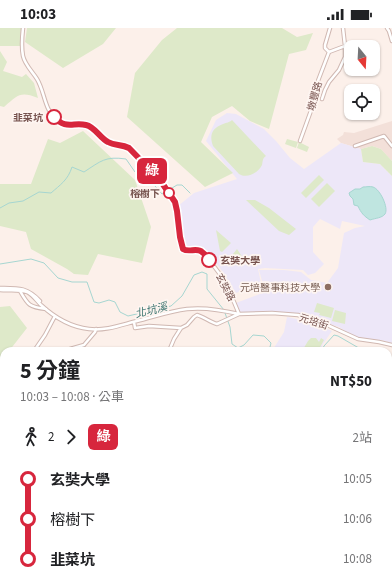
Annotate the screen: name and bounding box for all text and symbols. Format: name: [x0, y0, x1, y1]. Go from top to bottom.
text: 10:03: [20, 4, 56, 25]
north arrow: [344, 40, 380, 76]
map controls: [344, 40, 380, 120]
street label: 墩豐路: [304, 80, 326, 113]
button: locate: [344, 84, 380, 120]
marker: 韭菜坑: [46, 109, 62, 125]
place label: 韭菜坑: [13, 111, 43, 125]
line badge: 綠: [139, 158, 165, 184]
text: 綠: [145, 161, 159, 181]
place label: 榕樹下: [130, 187, 160, 201]
marker: 榕樹下: [163, 187, 175, 199]
marker: 玄奘大學: [201, 252, 217, 268]
place label: 玄奘大學: [220, 254, 260, 268]
street label: 玄奘路: [212, 271, 238, 304]
place label: 元培醫事科技大學: [240, 281, 320, 295]
marker: 元培醫事科技大學: [323, 282, 333, 292]
water label: 北坑溪: [133, 299, 171, 322]
street label: 元培街: [297, 311, 330, 333]
text: 5 分鐘: [20, 355, 80, 387]
text: NT$50: [330, 371, 372, 392]
text: 10:03 – 10:08 · 公車: [20, 388, 124, 406]
icon: walk: [20, 426, 42, 448]
icon: forward: [60, 426, 82, 448]
text: 綠: [96, 427, 110, 447]
text: 2: [48, 428, 54, 446]
text: 2站: [353, 429, 372, 447]
text: 玄奘大學: [50, 470, 110, 491]
text: 10:05: [343, 470, 372, 488]
text: 榕樹下: [50, 510, 95, 531]
text: 10:06: [343, 510, 372, 528]
text: 韭菜坑: [50, 550, 95, 571]
text: 10:08: [343, 550, 372, 568]

